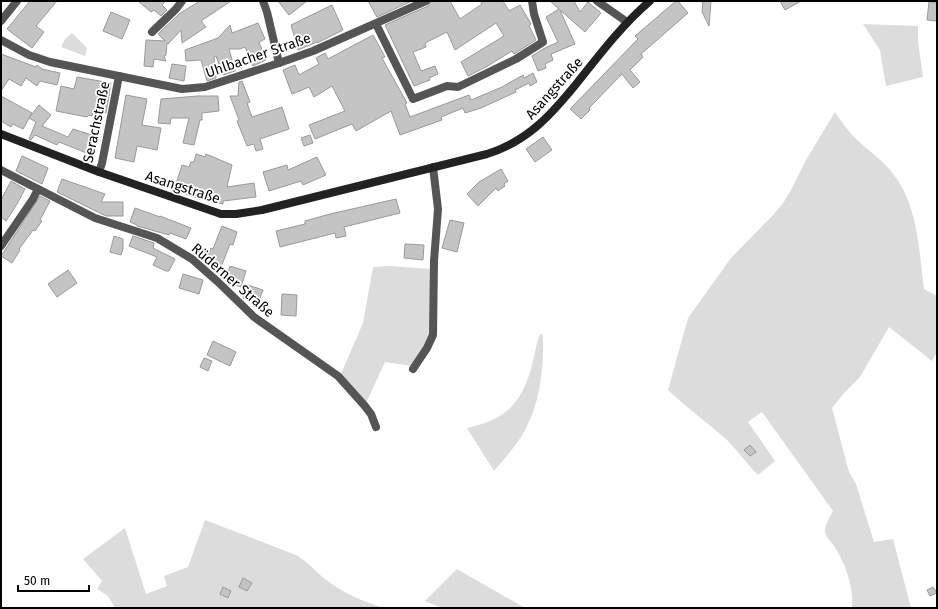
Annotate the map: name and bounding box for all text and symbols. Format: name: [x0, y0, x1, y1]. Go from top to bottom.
street label: Uhlbacher Straße: [203, 30, 313, 81]
street label: Asangstraße: [522, 54, 587, 123]
street label: Serachstraße: [80, 80, 113, 164]
street label: Asangstraße: [143, 167, 222, 208]
street label: Rüderner Straße: [188, 240, 278, 321]
scale bar: [18, 567, 89, 593]
text: 50 m: [24, 574, 50, 588]

